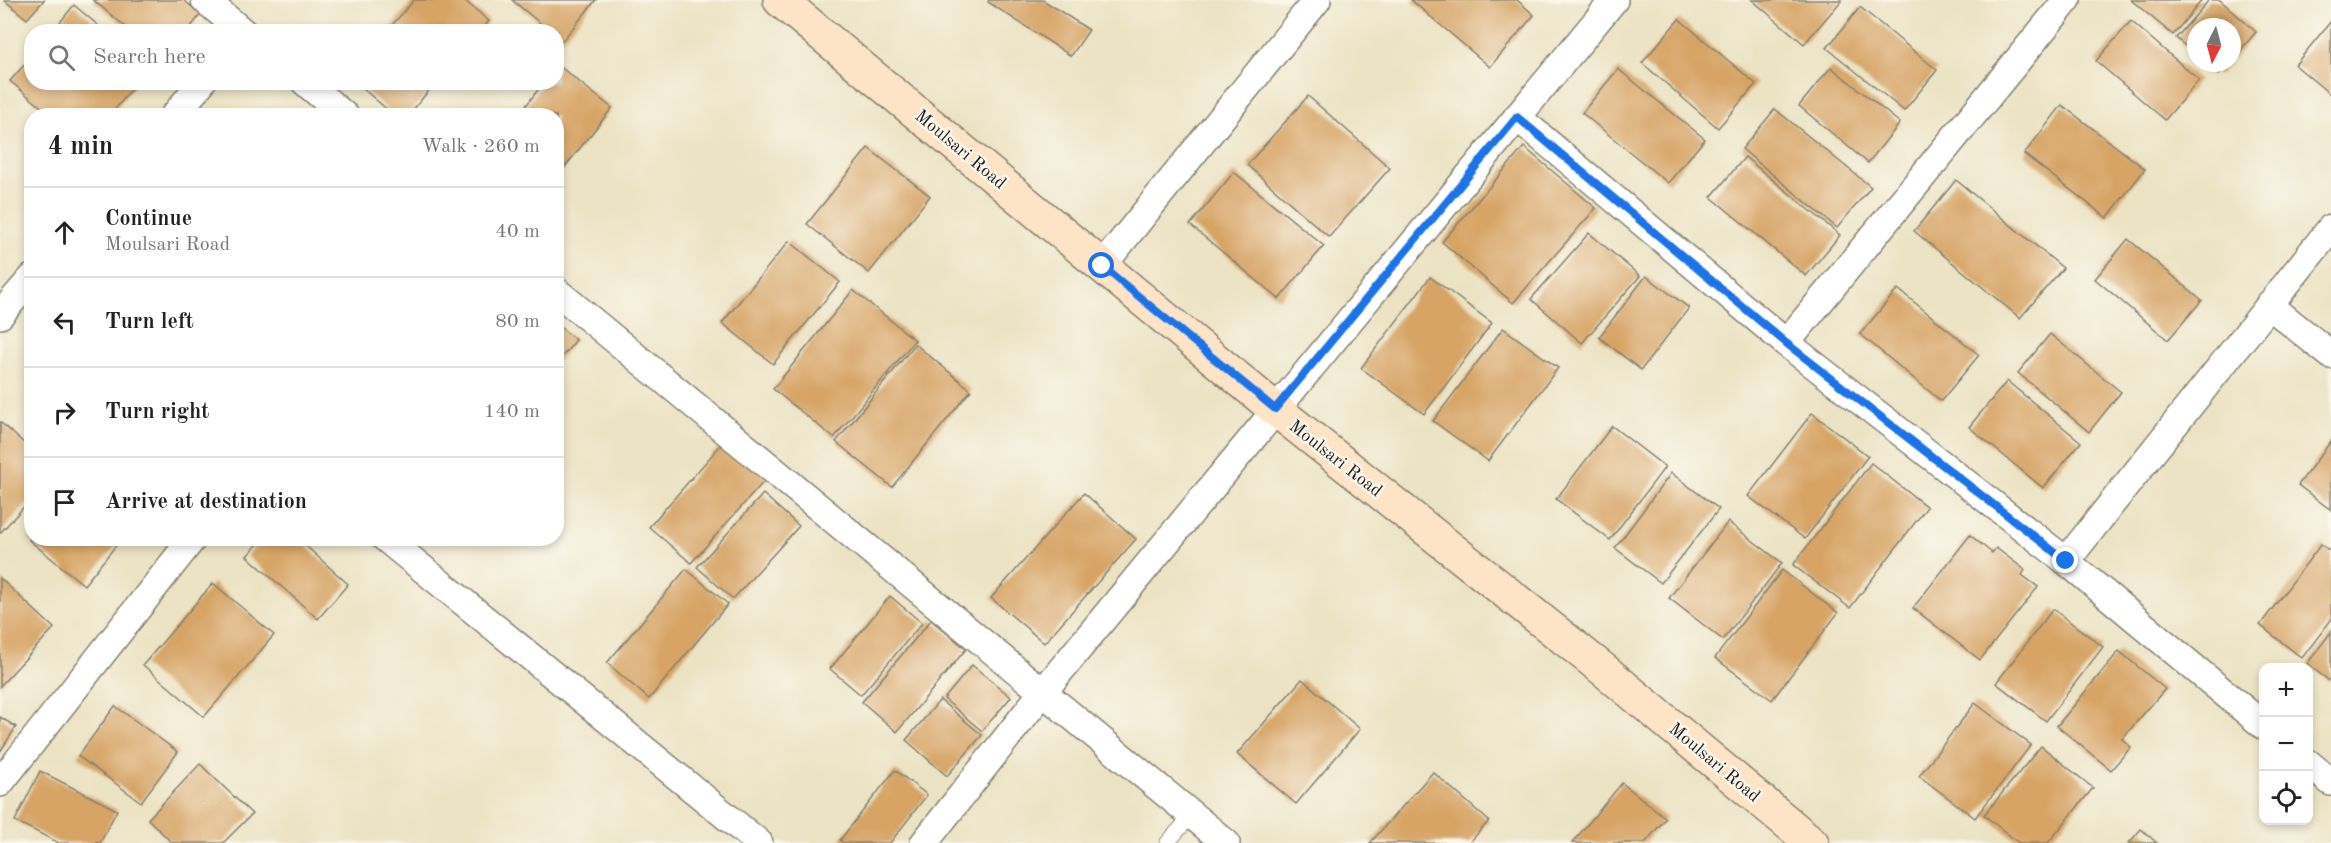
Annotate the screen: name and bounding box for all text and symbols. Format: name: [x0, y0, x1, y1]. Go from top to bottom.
north arrow: [2187, 18, 2241, 72]
search box: [24, 24, 564, 90]
icon: search: [45, 41, 78, 74]
text: Search here: [93, 46, 206, 68]
street label: Moulsari Road: [911, 107, 1009, 193]
text: 4 min: [48, 134, 113, 160]
text: Walk · 260 m: [421, 137, 540, 157]
text: Continue: [105, 208, 192, 230]
icon: ahead: [48, 216, 81, 249]
text: 40 m: [495, 222, 540, 242]
text: Moulsari Road: [105, 235, 230, 255]
route start: [1088, 252, 1114, 278]
icon: left: [48, 306, 81, 339]
text: Turn left: [105, 311, 194, 333]
text: 80 m: [495, 312, 540, 332]
icon: right: [48, 396, 81, 429]
text: Turn right: [105, 401, 209, 423]
text: 140 m: [484, 402, 540, 422]
street label: Moulsari Road: [1285, 417, 1385, 501]
icon: arrive: [48, 486, 81, 519]
text: Arrive at destination: [105, 491, 307, 513]
route end: [2052, 547, 2078, 573]
map controls: [2259, 663, 2313, 825]
button: +: [2259, 663, 2313, 717]
button: −: [2259, 717, 2313, 771]
street label: Moulsari Road: [1665, 720, 1763, 806]
button: locate: [2259, 771, 2313, 825]

